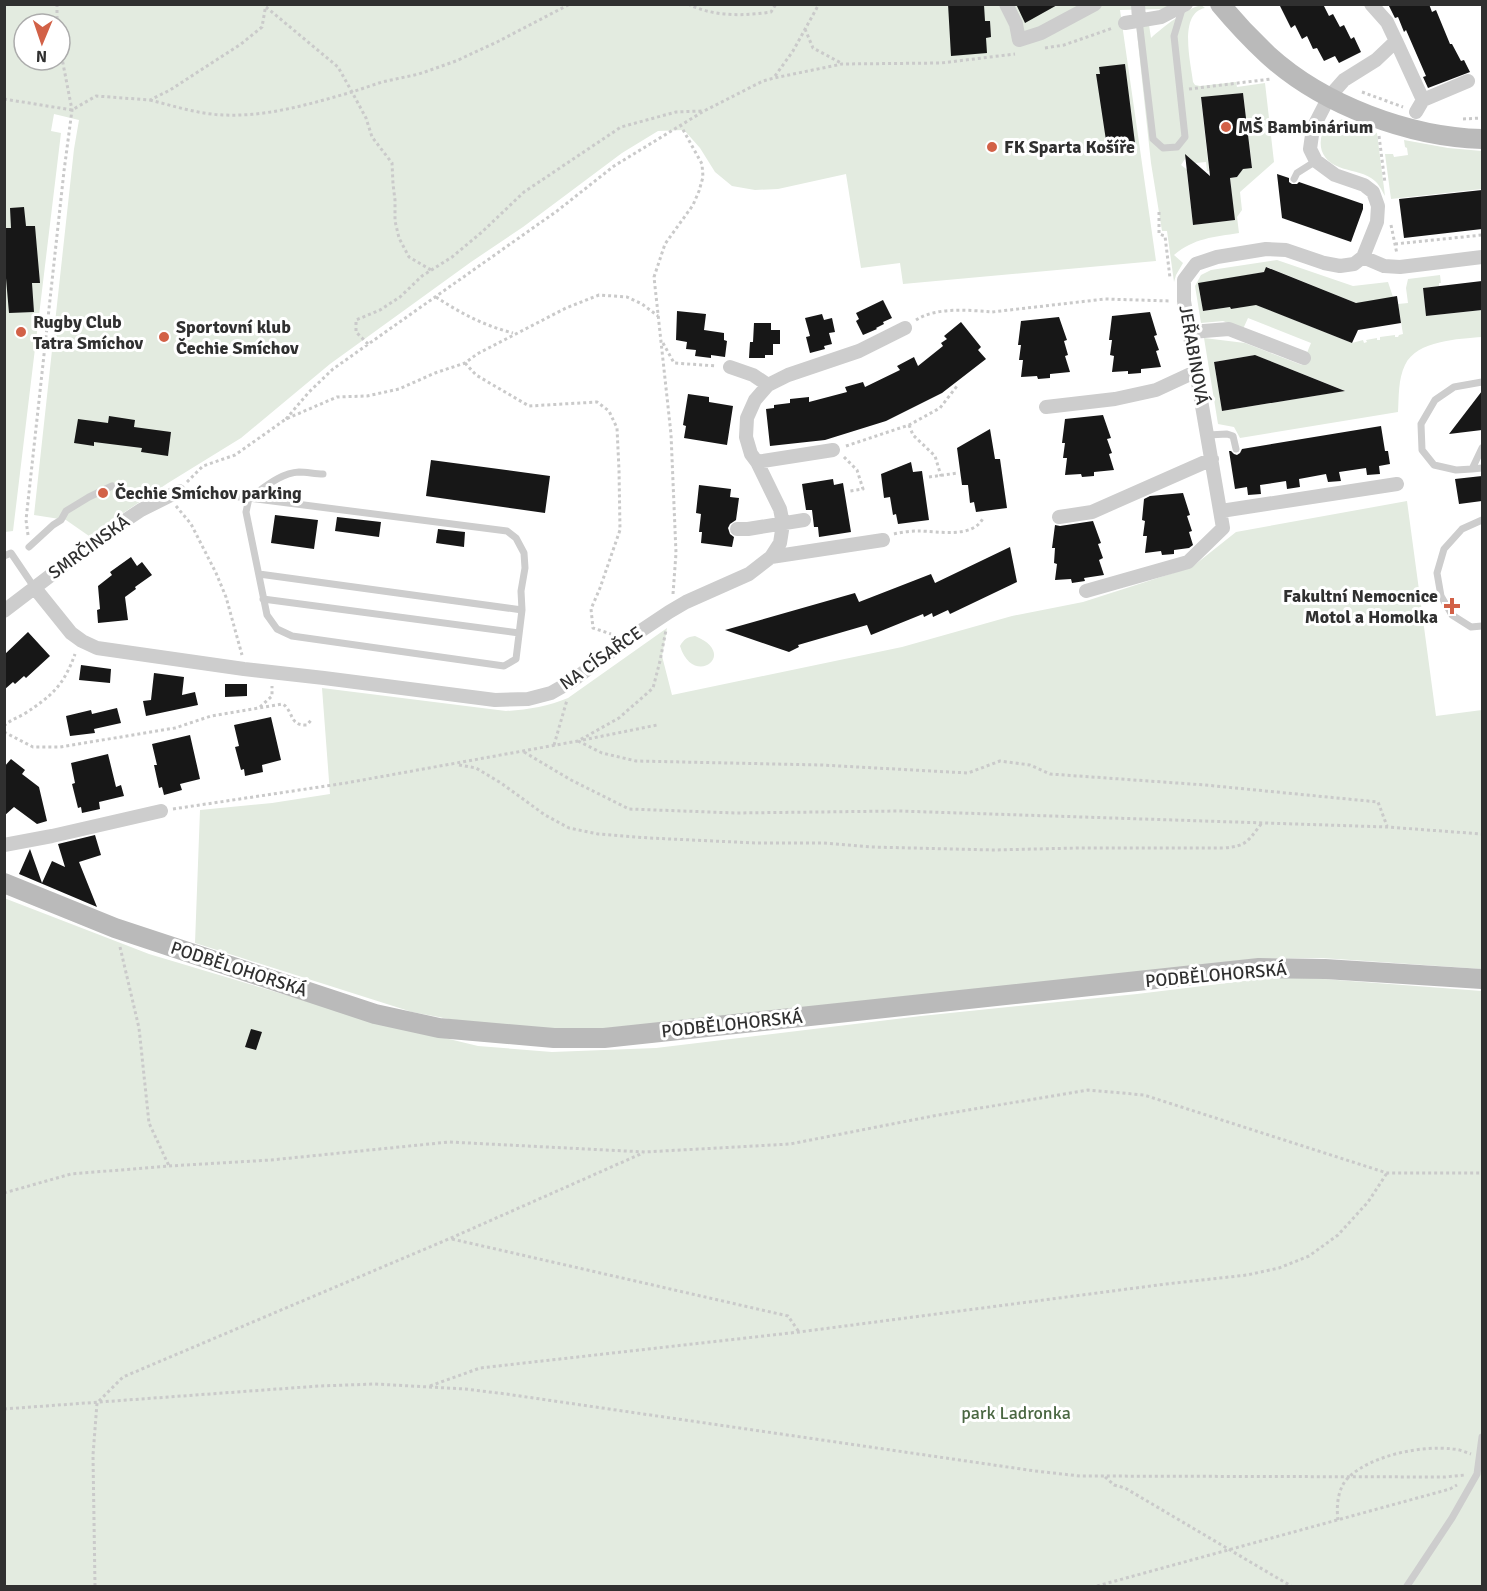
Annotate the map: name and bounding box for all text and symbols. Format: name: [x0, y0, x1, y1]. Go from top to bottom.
north arrow: [12, 12, 72, 72]
text: N: [36, 46, 47, 66]
place label: MŠ Bambinárium: [1238, 116, 1373, 138]
marker: MŠ Bambinárium: [1219, 120, 1233, 134]
place label: FK Sparta Košíře: [1004, 136, 1135, 158]
marker: FK Sparta Košíře: [985, 140, 999, 154]
street label: JEŘABINOVÁ: [1174, 304, 1214, 406]
place label: Rugby Club Tatra Smíchov: [33, 311, 143, 354]
place label: Sportovní klub Čechie Smíchov: [176, 316, 299, 359]
marker: Rugby Club Tatra Smíchov: [14, 325, 28, 339]
marker: Sportovní klub Čechie Smíchov: [157, 330, 171, 344]
place label: Čechie Smíchov parking: [115, 482, 302, 504]
marker: Čechie Smíchov parking: [96, 486, 110, 500]
street label: SMRČINSKÁ: [44, 510, 134, 584]
place label: Fakultní Nemocnice Motol a Homolka: [1283, 585, 1438, 628]
marker: Fakultní Nemocnice Motol a Homolka: [1443, 597, 1461, 615]
street label: NA CÍSAŘCE: [555, 621, 647, 695]
street label: PODBĚLOHORSKÁ: [168, 937, 310, 1001]
street label: PODBĚLOHORSKÁ: [1144, 958, 1288, 992]
street label: PODBĚLOHORSKÁ: [660, 1006, 804, 1042]
park label: park Ladronka: [961, 1402, 1071, 1424]

